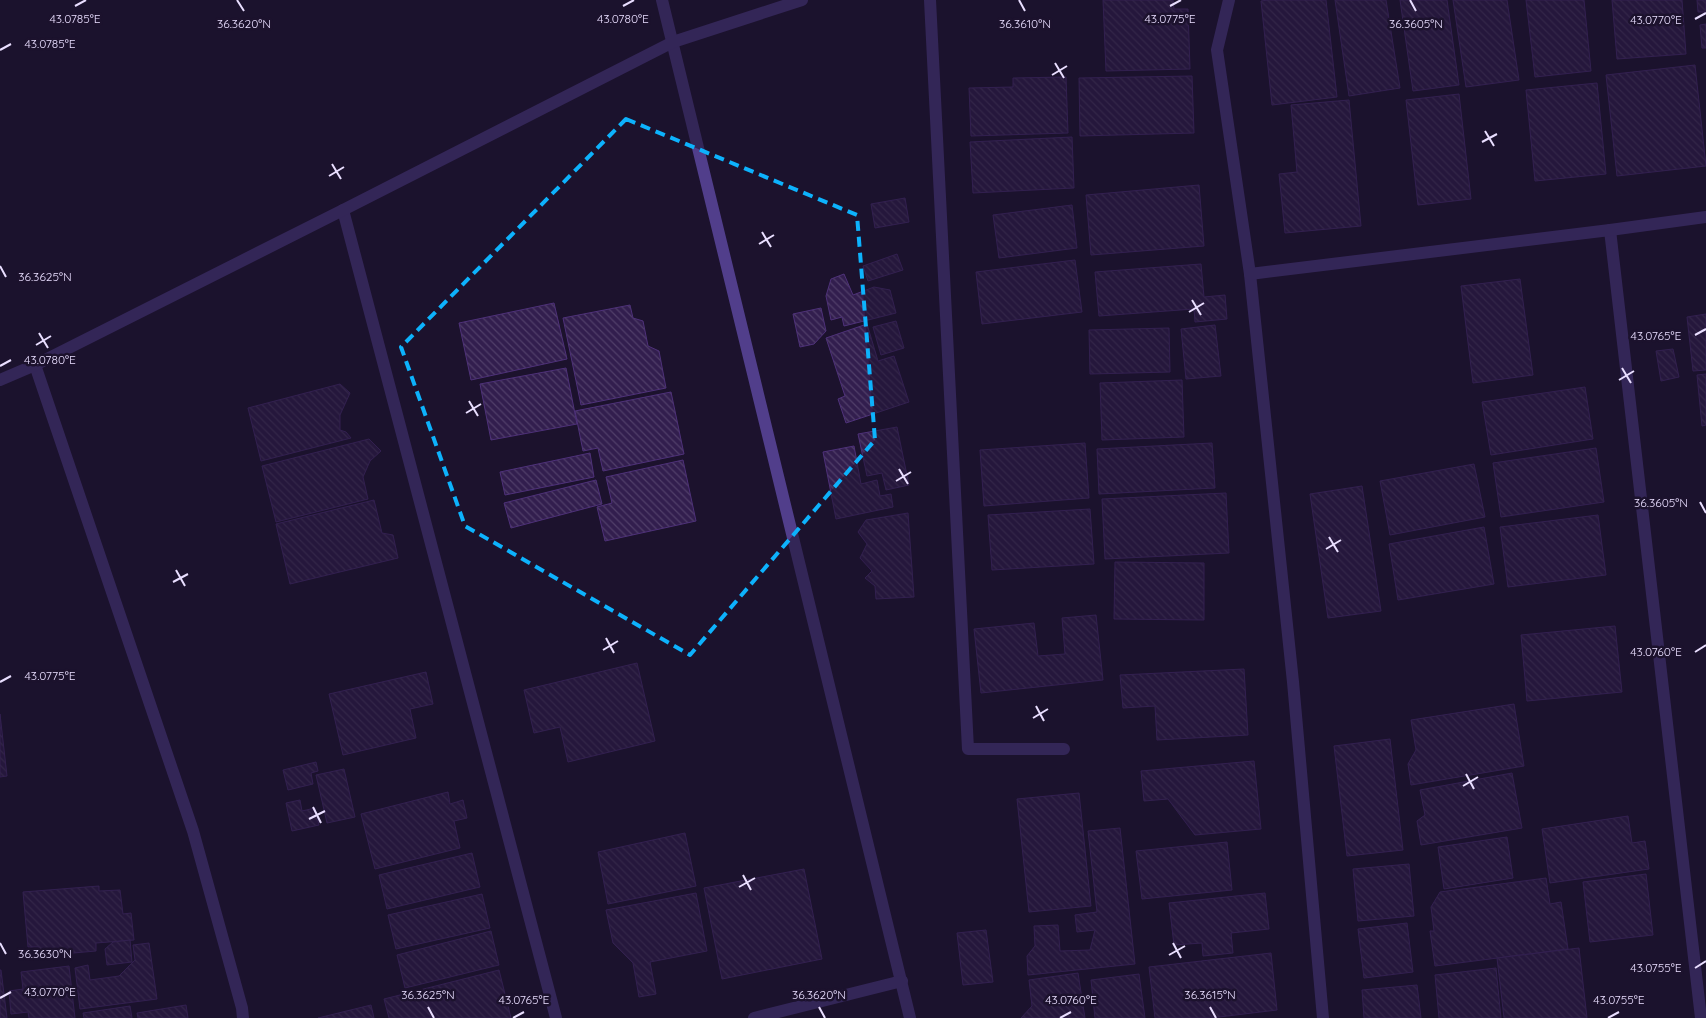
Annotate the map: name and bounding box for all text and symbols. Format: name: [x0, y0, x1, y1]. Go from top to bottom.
text: 43.0785°E: [49, 11, 101, 26]
text: 43.0780°E: [597, 11, 649, 26]
text: 43.0775°E: [1145, 11, 1196, 26]
text: 43.0770°E: [1630, 12, 1682, 27]
text: 36.3620°N: [217, 16, 271, 31]
text: 36.3610°N: [999, 16, 1051, 31]
text: 36.3605°N: [1389, 16, 1443, 31]
text: 43.0785°E: [24, 36, 76, 51]
text: 36.3625°N: [18, 269, 72, 284]
text: 43.0765°E: [1631, 328, 1682, 343]
text: 43.0780°E: [24, 352, 76, 367]
text: 36.3605°N: [1634, 495, 1688, 510]
text: 43.0760°E: [1630, 644, 1682, 659]
text: 43.0775°E: [25, 668, 76, 683]
text: 36.3630°N: [18, 946, 72, 961]
text: 43.0755°E: [1630, 960, 1682, 975]
text: 43.0770°E: [24, 984, 76, 999]
text: 36.3625°N: [401, 987, 455, 1002]
text: 36.3620°N: [792, 987, 846, 1002]
text: 36.3615°N: [1184, 987, 1236, 1002]
text: 43.0765°E: [499, 992, 550, 1007]
text: 43.0760°E: [1045, 992, 1097, 1007]
text: 43.0755°E: [1593, 992, 1645, 1007]

